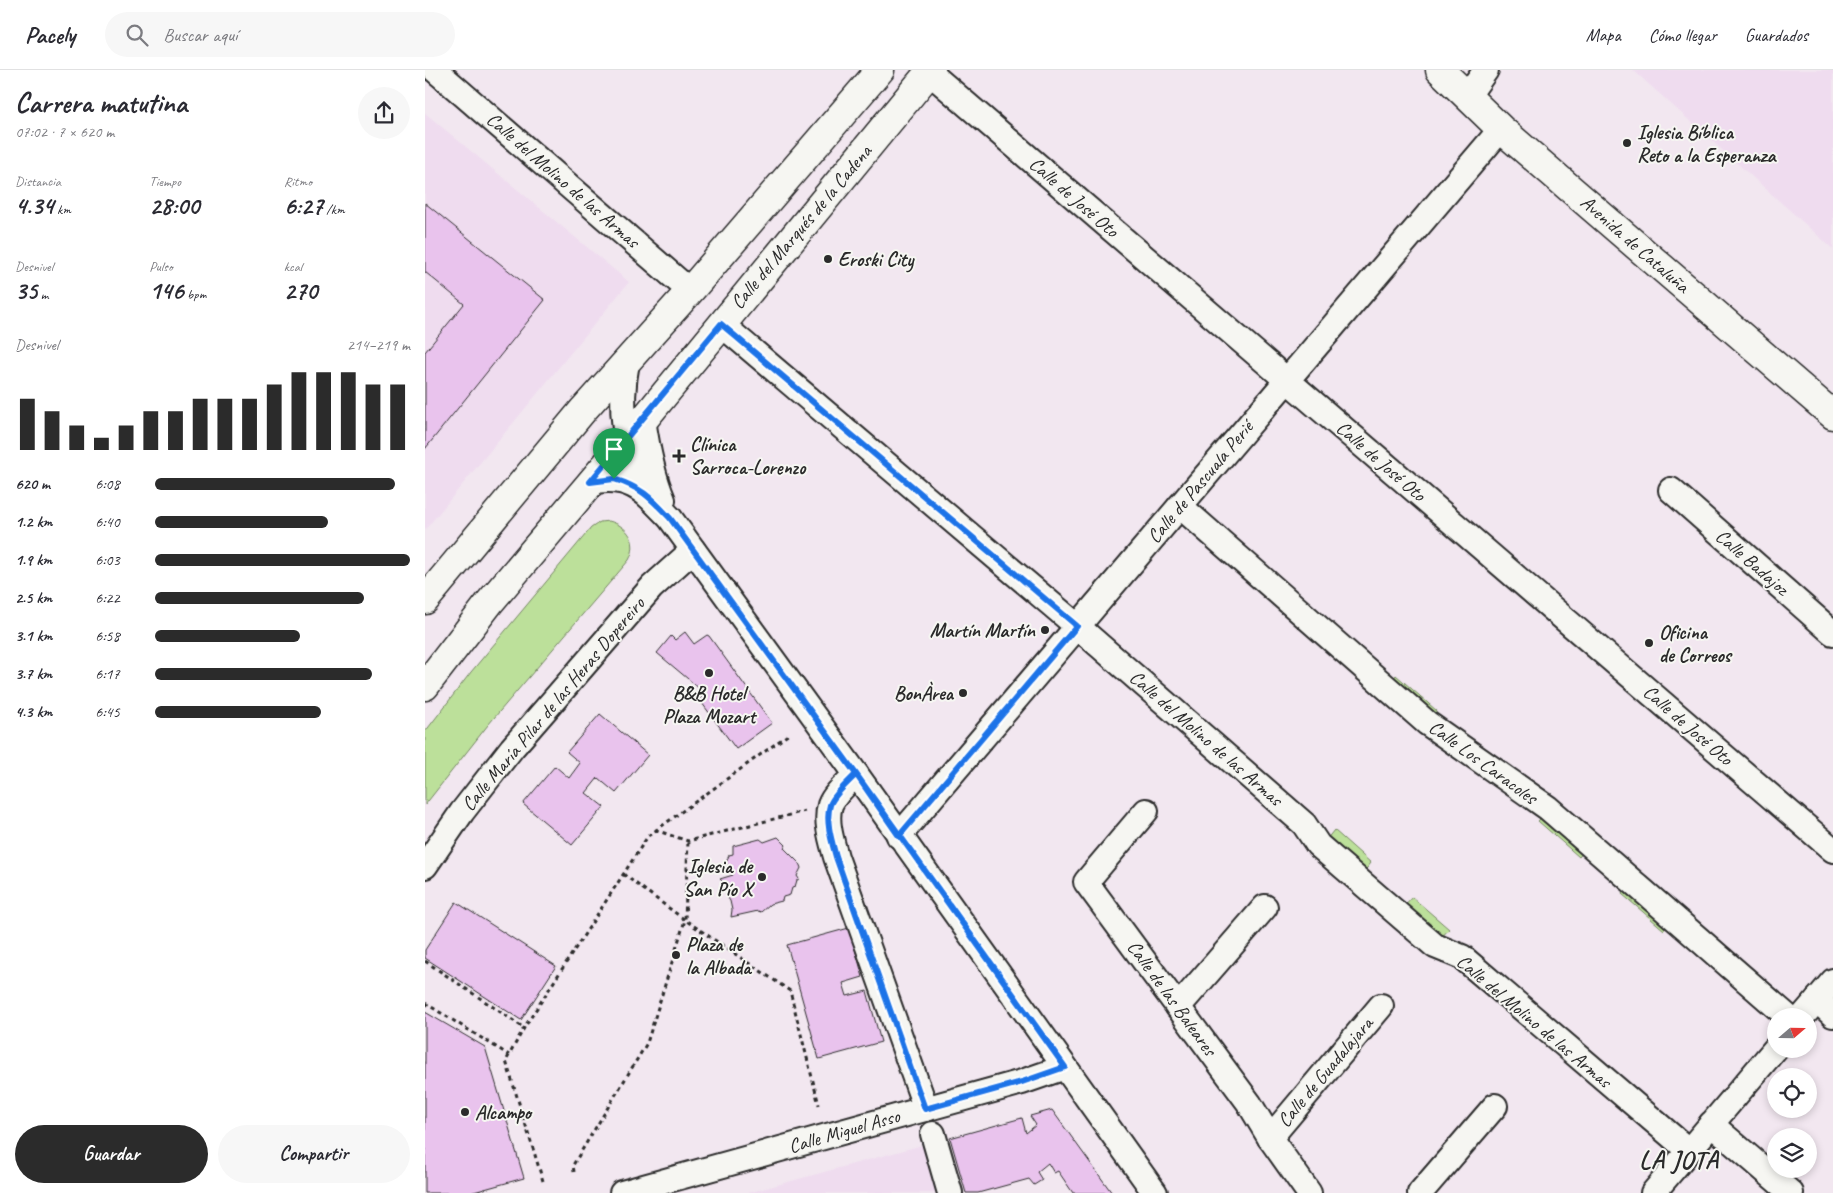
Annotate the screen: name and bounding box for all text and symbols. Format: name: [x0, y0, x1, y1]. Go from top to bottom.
search box: [105, 12, 455, 57]
text: Pacely: [25, 20, 75, 50]
icon: search: [123, 21, 151, 49]
text: Buscar aquí: [163, 23, 238, 47]
text: Mapa: [1586, 24, 1621, 46]
text: Cómo llegar: [1649, 24, 1717, 46]
text: Guardados: [1745, 24, 1808, 46]
text: Carrera matutina: [15, 85, 187, 120]
button: share: [358, 87, 410, 139]
street label: Calle del Molino de las Armas: [481, 107, 646, 255]
place label: Iglesia Bíblica Reto a la Esperanza: [1637, 120, 1778, 168]
text: 07:02 · 7 × 620 m: [15, 122, 114, 142]
marker: Iglesia Bíblica Reto a la Esperanza: [1621, 137, 1633, 149]
street label: Calle del Marqués de la Cadena: [725, 138, 878, 314]
street label: Calle de José Oto: [1024, 151, 1125, 243]
text: Distancia: [15, 173, 61, 190]
text: Tiempo: [149, 173, 181, 190]
text: Ritmo: [284, 173, 312, 190]
text: 4.34: [15, 190, 54, 222]
text: 28:00: [149, 190, 199, 222]
text: 6:27: [284, 190, 323, 222]
street label: Avenida de Cataluña: [1575, 190, 1696, 299]
text: km: [54, 201, 71, 218]
text: /km: [323, 201, 344, 218]
place label: Eroski City: [838, 247, 915, 273]
marker: Eroski City: [822, 253, 834, 265]
text: Desnivel: [15, 258, 53, 275]
text: Pulso: [149, 258, 173, 275]
text: kcal: [284, 258, 302, 275]
text: 35: [15, 275, 37, 307]
text: 146: [149, 275, 184, 307]
text: 270: [284, 275, 317, 307]
text: m: [37, 286, 48, 303]
text: bpm: [184, 286, 206, 303]
text: Desnivel: [15, 335, 58, 355]
text: 214–219 m: [347, 335, 410, 355]
street label: Calle de Pascuala Perié: [1141, 413, 1261, 548]
street label: Calle de José Oto: [1331, 415, 1432, 507]
pin: [593, 428, 635, 479]
place label: Clínica Sarroca-Lorenzo: [690, 432, 807, 480]
icon: arrive: [600, 435, 628, 463]
marker: Clínica Sarroca-Lorenzo: [672, 449, 686, 463]
text: 620 m: [15, 474, 50, 494]
text: 6:08: [95, 474, 120, 494]
text: 1.2 km: [15, 512, 52, 532]
text: 6:40: [95, 512, 120, 532]
street label: Calle Badajoz: [1710, 523, 1795, 602]
text: 1.9 km: [15, 550, 52, 570]
text: 6:03: [95, 550, 120, 570]
text: 2.5 km: [15, 588, 52, 608]
text: 6:22: [95, 588, 120, 608]
street label: Calle María Pilar de las Heras Dopereiro: [456, 591, 651, 816]
place label: Martín Martín: [930, 618, 1036, 643]
place label: Oficina de Correos: [1659, 620, 1733, 668]
marker: Martín Martín: [1039, 624, 1051, 636]
text: 3.1 km: [15, 626, 52, 646]
text: 6:58: [95, 626, 120, 646]
marker: Oficina de Correos: [1643, 637, 1655, 649]
text: 3.7 km: [15, 664, 52, 684]
text: 6:17: [95, 664, 120, 684]
street label: Calle del Molino de las Armas: [1124, 665, 1289, 813]
marker: B&B Hotel Plaza Mozart: [703, 667, 715, 679]
street label: Calle de José Oto: [1638, 679, 1739, 771]
place label: B&B Hotel Plaza Mozart: [663, 681, 757, 729]
place label: BonÀrea: [894, 681, 955, 706]
marker: BonÀrea: [957, 687, 969, 699]
text: 4.3 km: [15, 702, 52, 722]
text: 6:45: [95, 702, 120, 722]
street label: Calle Los Caracoles: [1424, 714, 1544, 811]
place label: Iglesia de San Pío X: [684, 854, 756, 902]
marker: Iglesia de San Pío X: [756, 871, 768, 883]
place label: Plaza de la Albada: [686, 932, 752, 980]
street label: Calle de las Baleares: [1122, 935, 1224, 1062]
marker: Plaza de la Albada: [670, 949, 682, 961]
street label: Calle del Molino de las Armas: [1451, 949, 1618, 1095]
north arrow: [1767, 1008, 1817, 1058]
map controls: [1767, 1008, 1817, 1178]
street label: Calle de Guadalajara: [1272, 1010, 1380, 1132]
button: locate: [1767, 1068, 1817, 1118]
place label: Alcampo: [475, 1100, 533, 1125]
street label: Calle Miguel Asso: [786, 1103, 903, 1159]
marker: Alcampo: [459, 1106, 471, 1118]
button: Guardar: [15, 1125, 208, 1183]
button: Compartir: [218, 1125, 410, 1183]
button: layers: [1767, 1128, 1817, 1178]
district label: LA JOTA: [1639, 1144, 1720, 1176]

